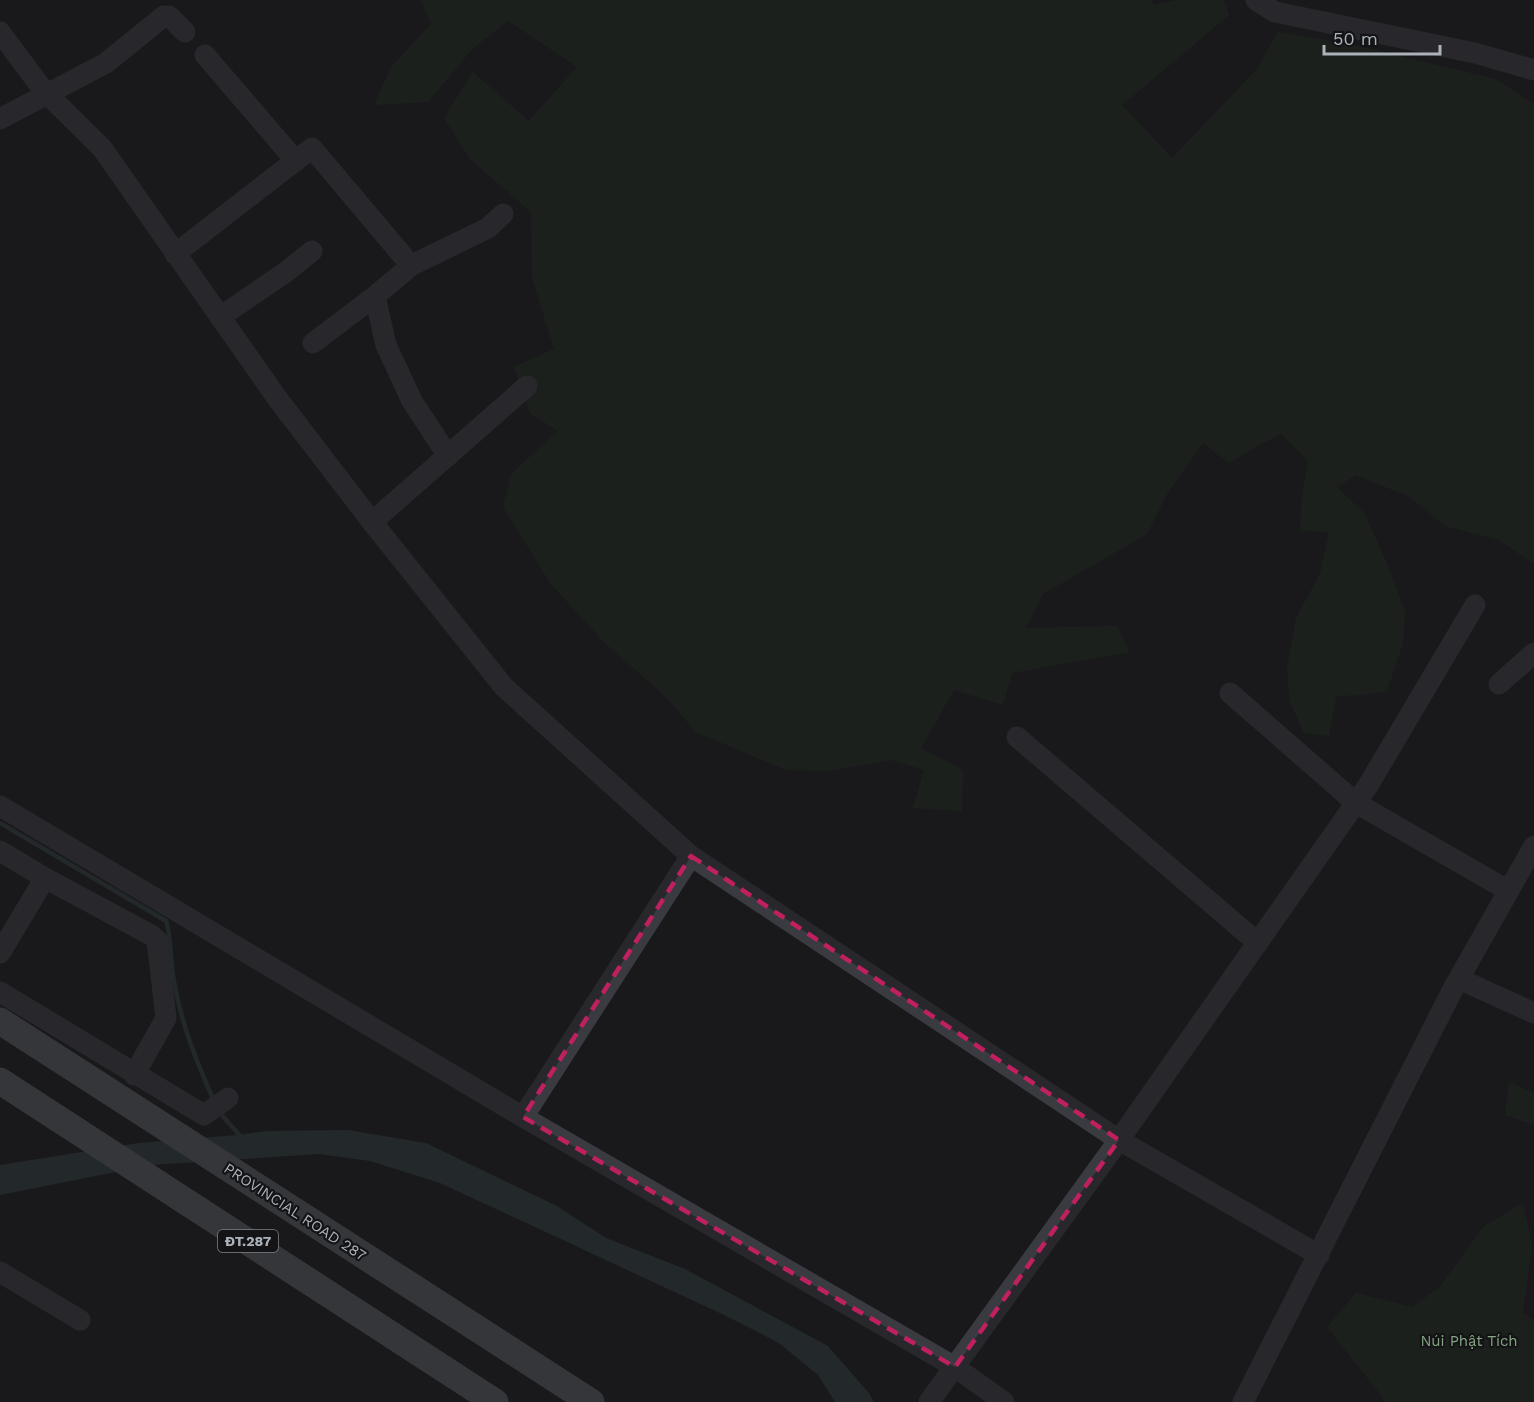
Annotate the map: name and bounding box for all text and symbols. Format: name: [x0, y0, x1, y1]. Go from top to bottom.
scale bar: [1324, 18, 1440, 56]
text: 50 m: [1333, 28, 1378, 49]
street label: PROVINCIAL ROAD 287: [221, 1159, 369, 1265]
road number: ĐT.287: [218, 1230, 278, 1252]
park label: Núi Phật Tích: [1420, 1332, 1518, 1350]

